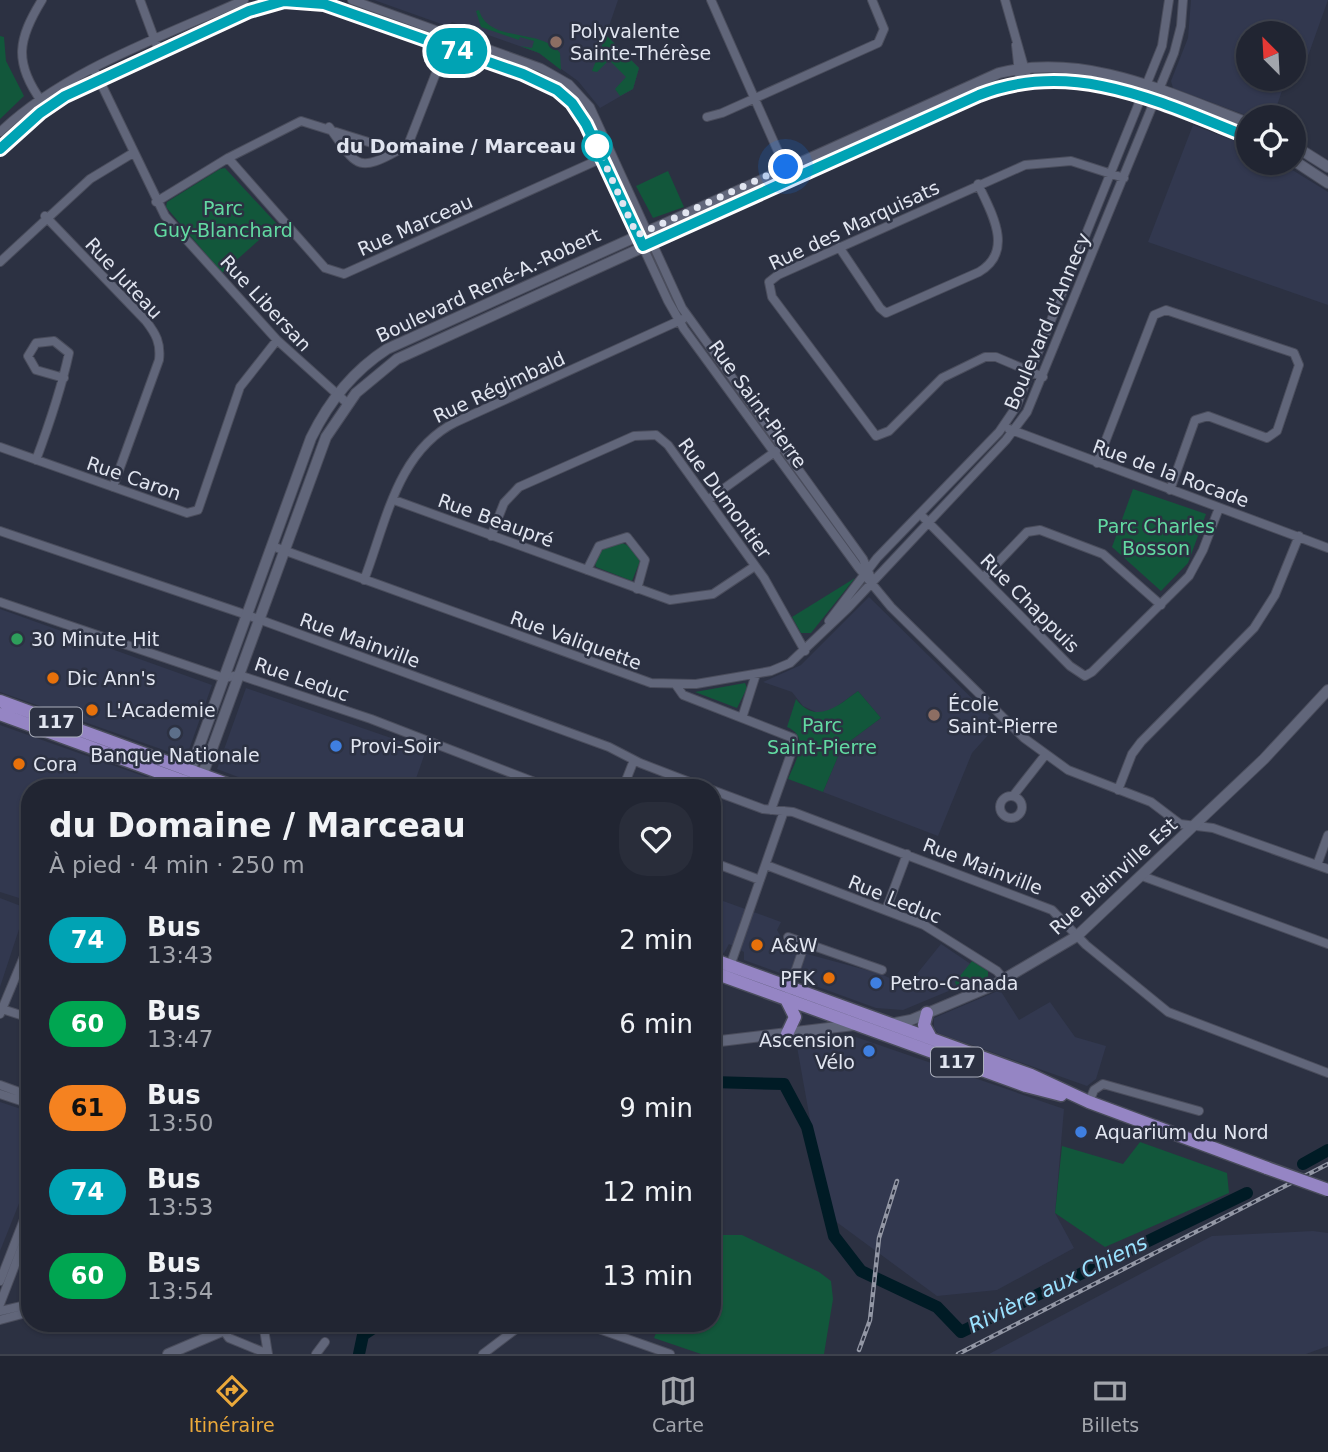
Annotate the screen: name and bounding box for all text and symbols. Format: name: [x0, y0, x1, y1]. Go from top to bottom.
place label: Polyvalente Sainte-Thérèse: [570, 20, 711, 64]
north arrow: [1236, 21, 1306, 91]
map controls: [1236, 21, 1306, 175]
line badge: 74: [426, 28, 489, 74]
marker: Polyvalente Sainte-Thérèse: [548, 34, 564, 50]
text: 74: [440, 37, 474, 65]
button: locate: [1236, 105, 1306, 175]
marker: du Domaine / Marceau: [582, 131, 612, 161]
place label: du Domaine / Marceau: [336, 135, 576, 157]
your location: [768, 149, 803, 184]
street label: Rue des Marquisats: [765, 176, 943, 274]
street label: Rue Marceau: [354, 190, 476, 260]
park label: Parc Guy-Blanchard: [153, 197, 293, 241]
street label: Boulevard René-A.-Robert: [372, 223, 604, 347]
street label: Boulevard d'Annecy: [1000, 229, 1094, 413]
street label: Rue Juteau: [81, 233, 167, 323]
street label: Rue Libersan: [216, 250, 316, 356]
street label: Rue Saint-Pierre: [704, 336, 812, 472]
street label: Rue Régimbald: [430, 347, 568, 427]
street label: Rue Dumontier: [674, 434, 776, 563]
street label: Rue de la Rocade: [1090, 435, 1252, 511]
street label: Rue Caron: [84, 452, 184, 504]
street label: Rue Beaupré: [435, 489, 557, 551]
park label: Parc Charles Bosson: [1097, 515, 1215, 559]
street label: Rue Chappuis: [976, 549, 1084, 657]
street label: Rue Valiquette: [507, 606, 645, 674]
street label: Rue Mainville: [297, 608, 423, 672]
place label: 30 Minute Hit: [31, 628, 159, 650]
marker: 30 Minute Hit: [9, 631, 25, 647]
street label: Rue Leduc: [252, 653, 352, 705]
place label: Dic Ann's: [67, 667, 156, 689]
marker: Dic Ann's: [45, 670, 61, 686]
place label: École Saint-Pierre: [948, 693, 1058, 737]
place label: L'Academie: [106, 699, 216, 721]
marker: L'Academie: [84, 702, 100, 718]
marker: École Saint-Pierre: [926, 707, 942, 723]
road number: 117: [30, 708, 82, 736]
park label: Parc Saint-Pierre: [767, 714, 877, 758]
marker: Banque Nationale: [167, 725, 183, 741]
place label: Provi-Soir: [350, 735, 440, 757]
marker: Provi-Soir: [328, 738, 344, 754]
place label: Banque Nationale: [90, 744, 260, 766]
place label: Cora: [33, 753, 77, 775]
marker: Cora: [11, 756, 27, 772]
button: heart: [619, 802, 693, 876]
text: du Domaine / Marceau: [49, 806, 466, 845]
street label: Rue Blainville Est: [1045, 813, 1181, 939]
street label: Rue Mainville: [920, 833, 1046, 899]
text: À pied · 4 min · 250 m: [49, 852, 305, 878]
street label: Rue Leduc: [845, 870, 945, 928]
text: Bus: [147, 912, 201, 942]
text: 2 min: [619, 925, 693, 955]
text: 74: [71, 926, 104, 954]
place label: A&W: [771, 934, 818, 956]
marker: A&W: [749, 937, 765, 953]
text: 13:43: [147, 942, 213, 968]
place label: PFK: [780, 967, 816, 989]
marker: PFK: [821, 970, 837, 986]
place label: Petro-Canada: [890, 972, 1018, 994]
marker: Petro-Canada: [868, 975, 884, 991]
text: Bus: [147, 996, 201, 1026]
text: 6 min: [619, 1009, 693, 1039]
text: 60: [71, 1010, 104, 1038]
text: 13:47: [147, 1026, 213, 1052]
place label: Ascension Vélo: [759, 1029, 855, 1073]
marker: Ascension Vélo: [861, 1043, 877, 1059]
road number: 117: [931, 1048, 983, 1077]
text: Bus: [147, 1080, 201, 1110]
text: 9 min: [619, 1093, 693, 1123]
text: 61: [71, 1094, 104, 1122]
text: 13:50: [147, 1110, 213, 1136]
place label: Aquarium du Nord: [1095, 1121, 1269, 1143]
marker: Aquarium du Nord: [1073, 1124, 1089, 1140]
text: Bus: [147, 1164, 201, 1194]
text: 12 min: [603, 1177, 693, 1207]
text: 74: [71, 1178, 104, 1206]
text: 13:53: [147, 1194, 213, 1220]
water label: Rivière aux Chiens: [965, 1230, 1151, 1338]
text: Bus: [147, 1248, 201, 1278]
text: 13 min: [603, 1261, 693, 1291]
text: 60: [71, 1262, 104, 1290]
text: 13:54: [147, 1278, 213, 1304]
tab: Itinéraire: [189, 1372, 275, 1436]
tab: Carte: [652, 1372, 704, 1436]
tab: Billets: [1081, 1372, 1139, 1436]

